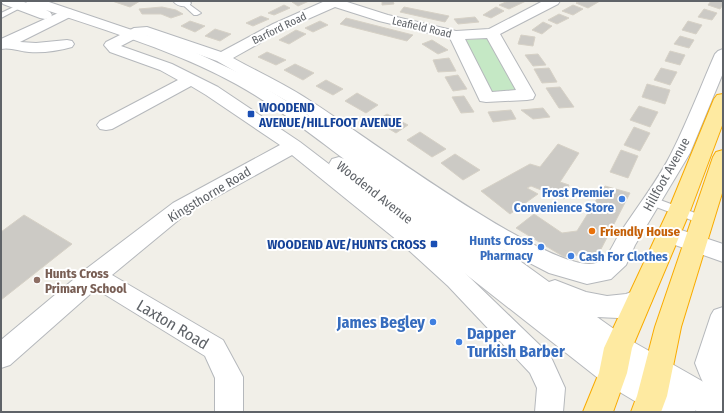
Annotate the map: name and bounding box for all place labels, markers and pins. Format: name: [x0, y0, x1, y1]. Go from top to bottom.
place label: WOODEND AVENUE/HILLFOOT AVENUE: [258, 100, 402, 130]
marker: WOODEND AVENUE/HILLFOOT AVENUE: [246, 109, 256, 119]
place label: Frost Premier Convenience Store: [514, 185, 614, 215]
marker: Frost Premier Convenience Store: [617, 194, 627, 204]
place label: Friendly House: [600, 224, 680, 239]
marker: Friendly House: [587, 226, 597, 236]
place label: Hunts Cross Pharmacy: [469, 233, 534, 263]
place label: WOODEND AVE/HUNTS CROSS: [267, 237, 426, 252]
marker: WOODEND AVE/HUNTS CROSS: [429, 239, 439, 249]
marker: Hunts Cross Pharmacy: [536, 242, 546, 252]
place label: Cash For Clothes: [579, 249, 668, 264]
marker: Cash For Clothes: [566, 251, 576, 261]
place label: Hunts Cross Primary School: [45, 266, 127, 296]
marker: Hunts Cross Primary School: [32, 275, 42, 285]
place label: James Begley: [336, 313, 425, 332]
marker: James Begley: [428, 317, 438, 327]
place label: Dapper Turkish Barber: [467, 324, 565, 361]
marker: Dapper Turkish Barber: [454, 337, 464, 347]

